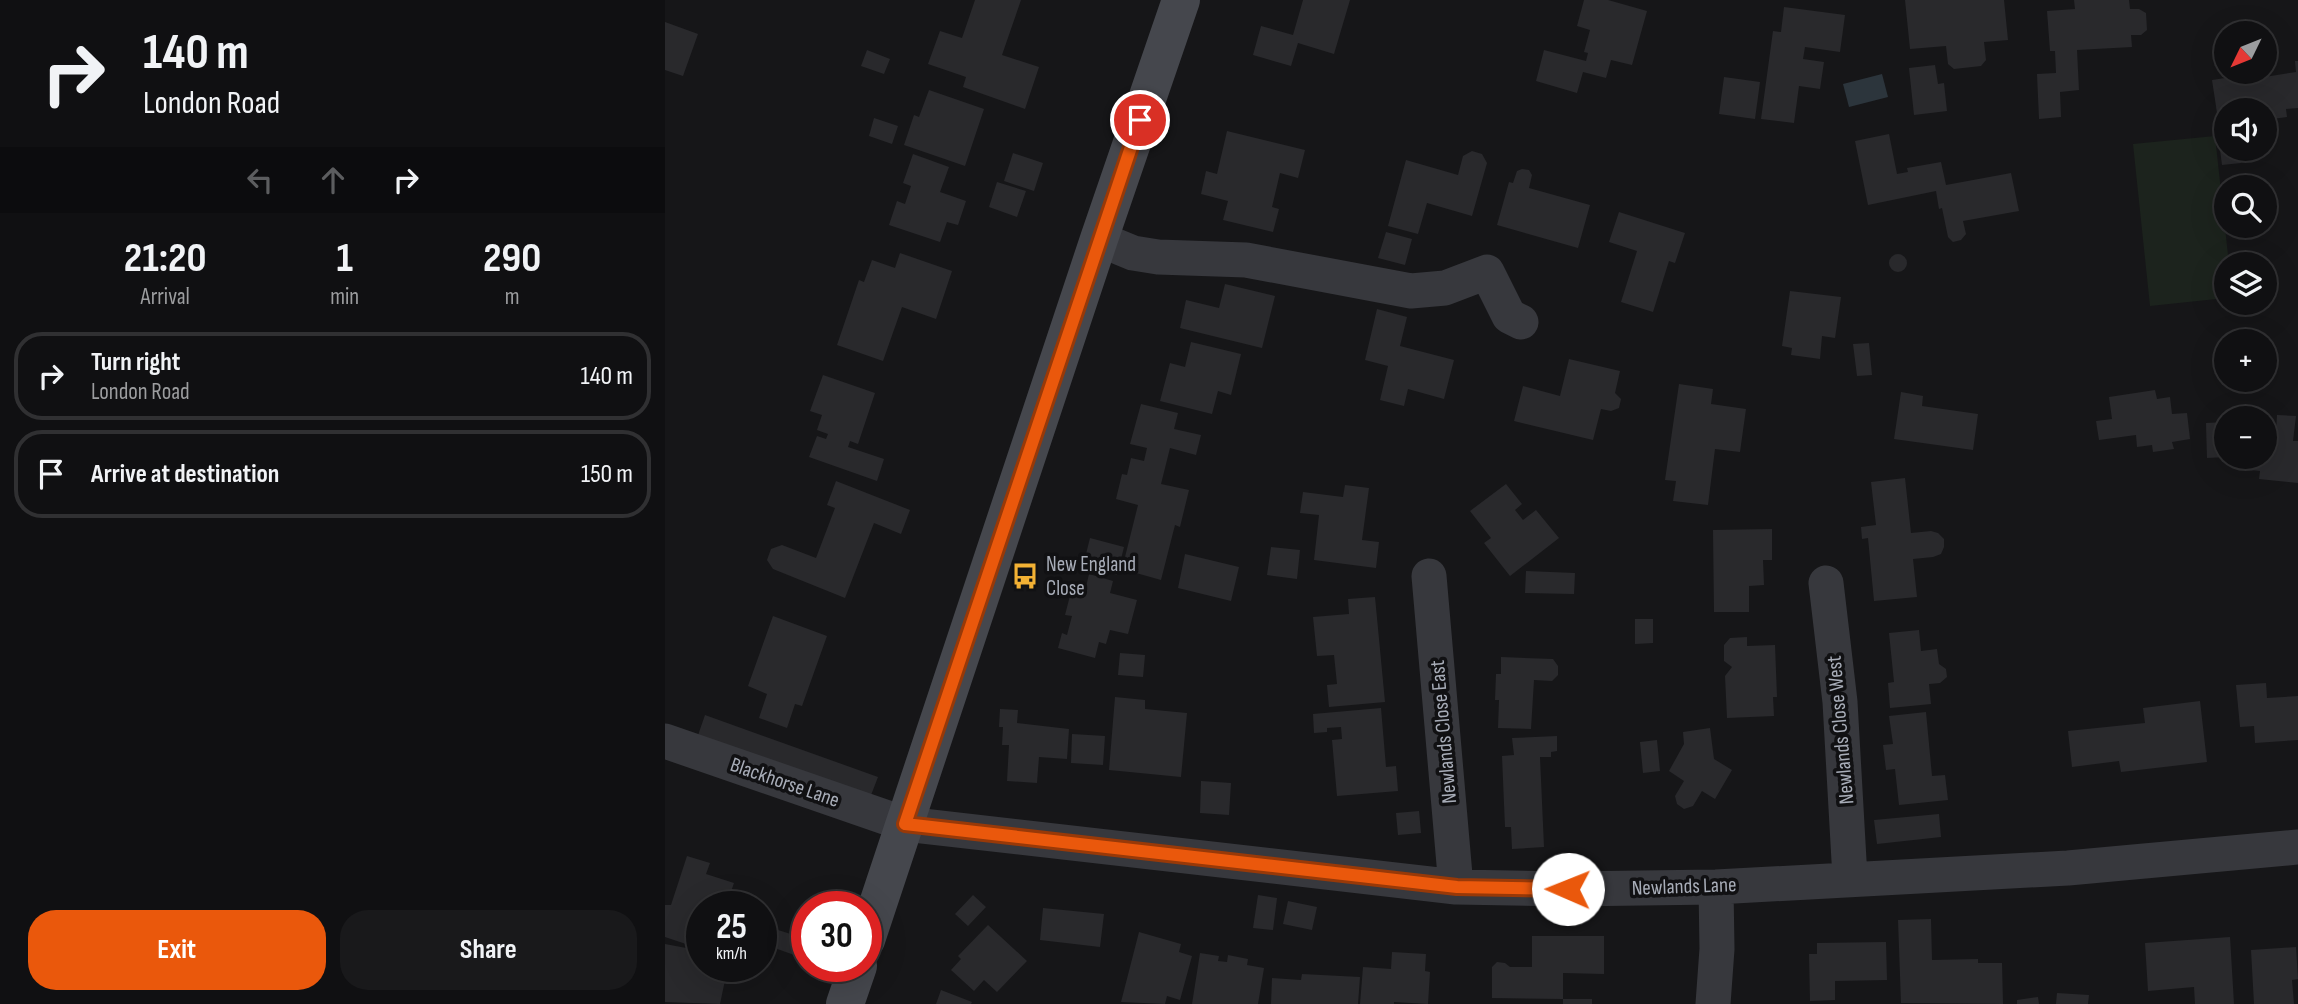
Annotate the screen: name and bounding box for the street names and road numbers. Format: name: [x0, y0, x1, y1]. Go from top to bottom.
street label: Newlands Close West: [1822, 654, 1859, 805]
street label: Newlands Close East: [1425, 659, 1462, 805]
street label: Blackhorse Lane: [727, 752, 843, 813]
street label: Newlands Lane: [1631, 872, 1737, 901]

